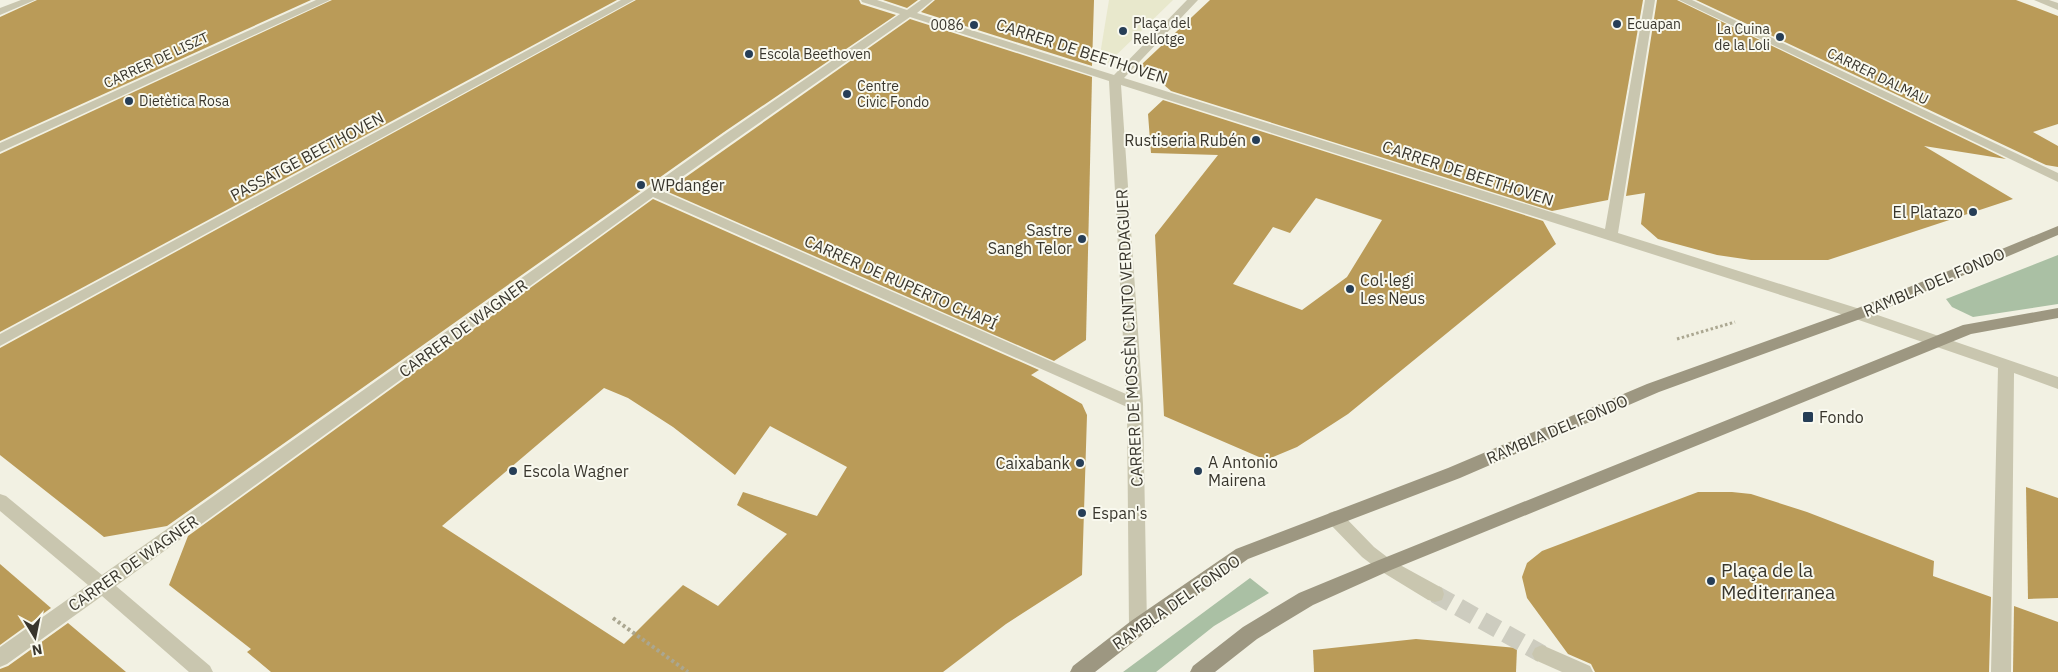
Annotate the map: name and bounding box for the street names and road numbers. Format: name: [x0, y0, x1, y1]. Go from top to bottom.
street label: CARRER DE BEETHOVEN: [994, 14, 1170, 88]
street label: CARRER DE LISZT: [101, 28, 211, 92]
street label: CARRER DALMAU: [1824, 44, 1932, 108]
street label: PASSATGE BEETHOVEN: [227, 107, 387, 205]
street label: CARRER DE BEETHOVEN: [1380, 136, 1556, 210]
street label: CARRER DE MOSSÈN CINTO VERDAGUER: [1110, 189, 1147, 487]
street label: CARRER DE RUPERTO CHAPÍ: [801, 229, 1001, 334]
street label: RAMBLA DEL FONDO: [1860, 243, 2008, 321]
street label: CARRER DE WAGNER: [395, 275, 531, 381]
street label: RAMBLA DEL FONDO: [1483, 390, 1631, 468]
street label: CARRER DE WAGNER: [64, 511, 202, 615]
street label: RAMBLA DEL FONDO: [1108, 550, 1244, 654]

